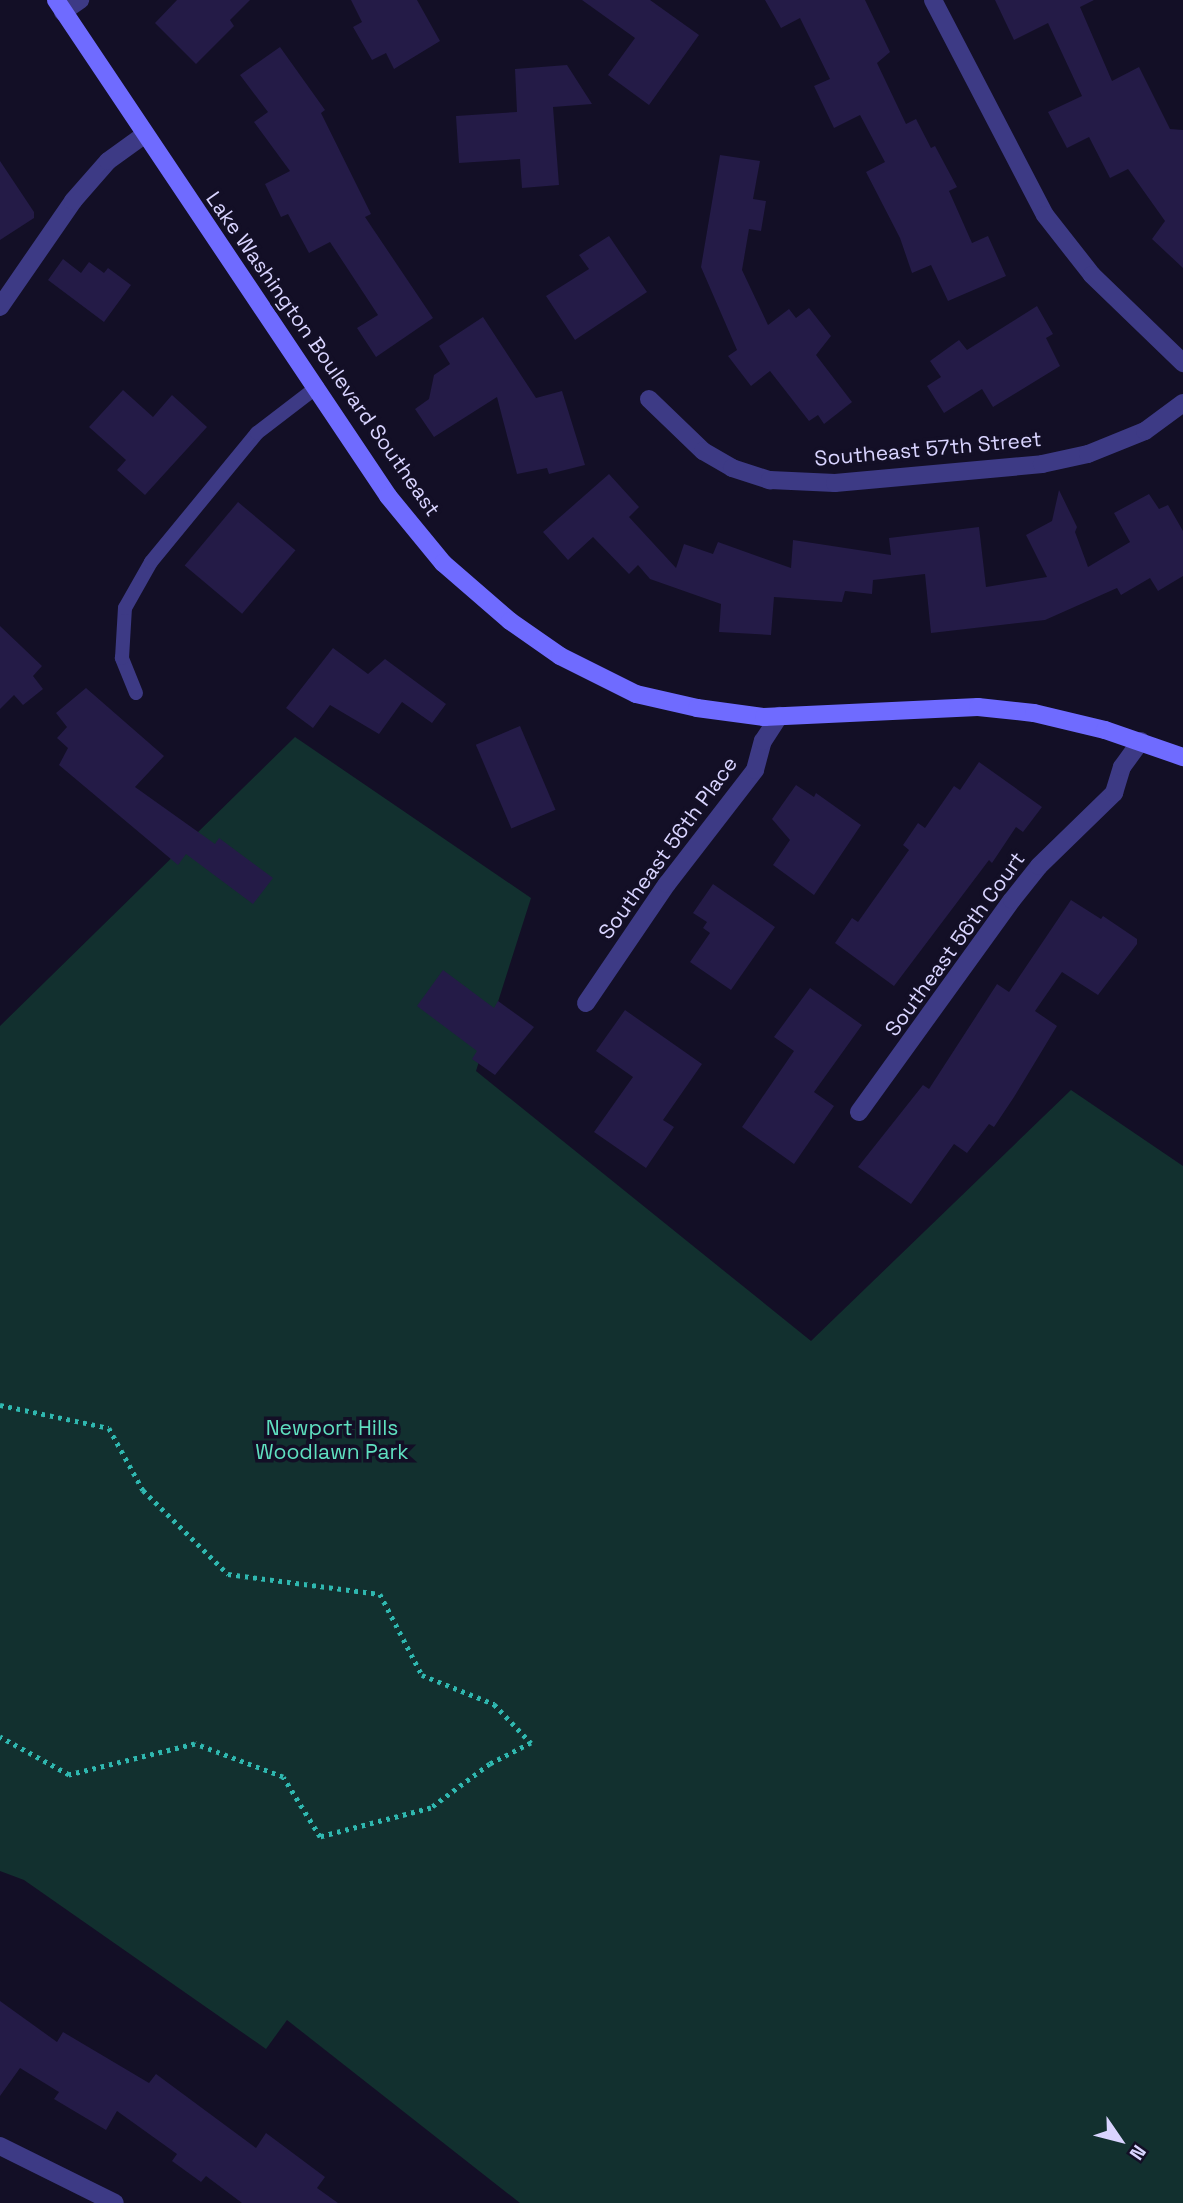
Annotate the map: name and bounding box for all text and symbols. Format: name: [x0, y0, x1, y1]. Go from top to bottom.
street label: Lake Washington Boulevard Southeast: [201, 187, 445, 521]
street label: Southeast 57th Street: [813, 427, 1043, 471]
street label: Southeast 56th Place: [593, 752, 743, 944]
street label: Southeast 56th Court: [880, 847, 1030, 1041]
park label: Newport Hills Woodlawn Park: [255, 1415, 409, 1465]
north arrow: [1085, 2105, 1155, 2175]
text: N: [1124, 2140, 1152, 2165]

